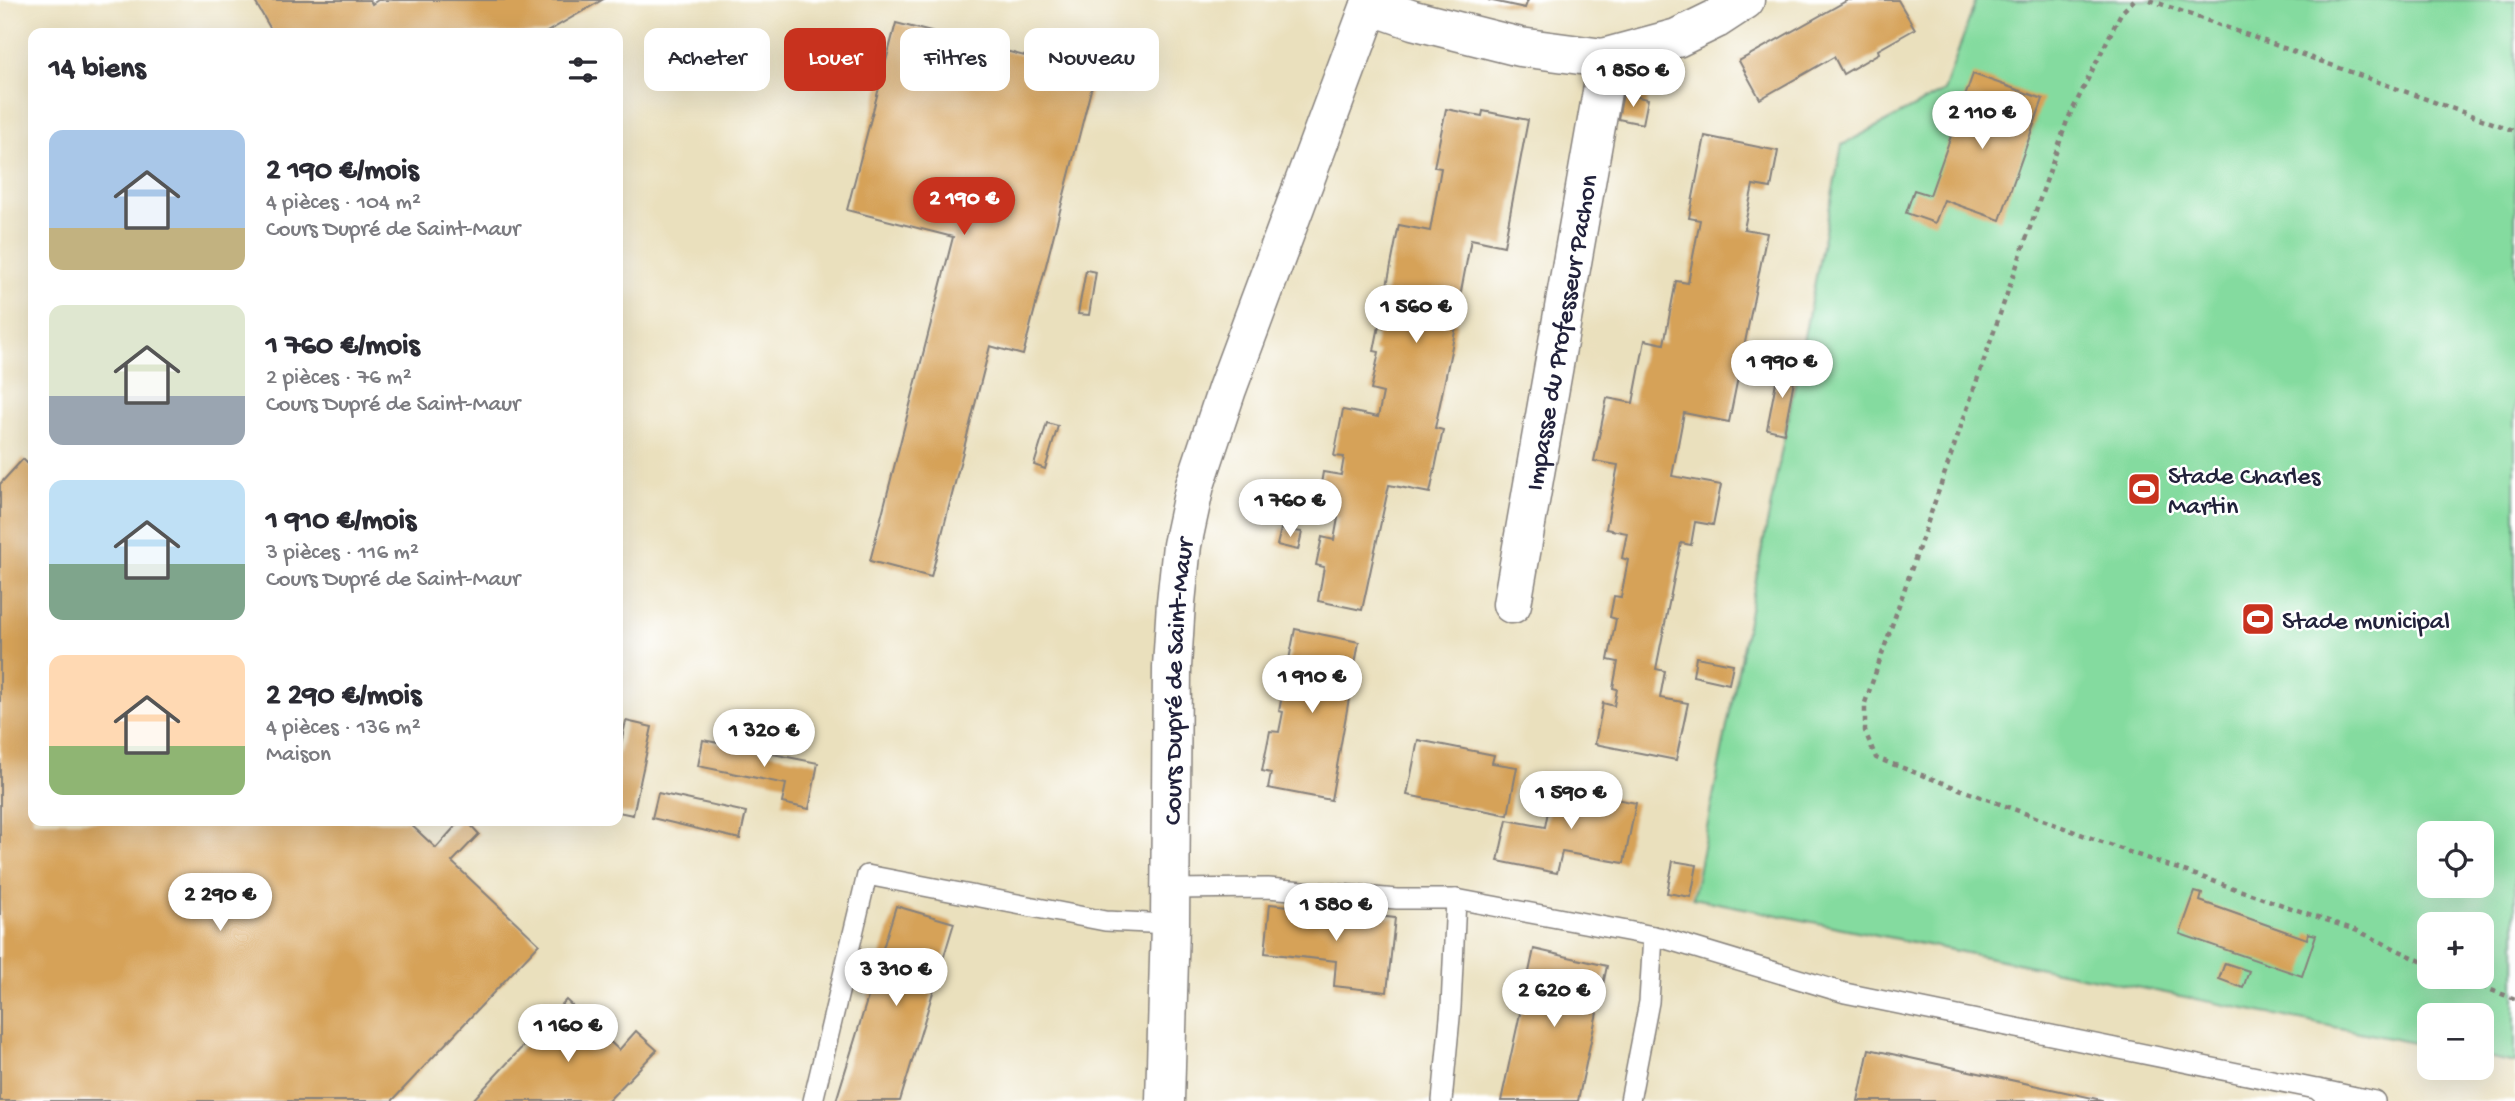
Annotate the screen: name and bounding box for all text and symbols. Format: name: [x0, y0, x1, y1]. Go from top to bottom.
chip: Acheter: [644, 28, 770, 91]
chip: Louer: [784, 28, 886, 91]
chip: Filtres: [900, 28, 1010, 91]
chip: Nouveau: [1024, 28, 1159, 91]
pin: 1 850 €: [1568, 50, 1698, 109]
icon: filters: [564, 51, 602, 89]
text: 14 biens: [49, 53, 146, 88]
text: 1 850 €: [1597, 58, 1669, 85]
pin: 2 110 €: [1917, 92, 2047, 151]
text: 2 110 €: [1948, 100, 2016, 127]
text: 2 190 €/mois: [266, 155, 419, 190]
icon: home: [105, 158, 189, 242]
street label: Impasse du Professeur Pachon: [1521, 172, 1607, 493]
pin: 2 190 €: [899, 177, 1029, 237]
text: 2 190 €: [929, 186, 999, 213]
text: 4 pièces · 104 m²: [266, 190, 421, 217]
text: Cours Dupré de Saint-Maur: [266, 217, 520, 244]
pin: 1 560 €: [1351, 286, 1481, 345]
text: 1 560 €: [1381, 294, 1451, 321]
text: 1 760 €/mois: [266, 330, 420, 365]
icon: home: [105, 333, 189, 417]
pin: 1 990 €: [1717, 340, 1847, 400]
text: 1 990 €: [1747, 349, 1817, 376]
text: 2 pièces · 76 m²: [266, 365, 412, 392]
text: Cours Dupré de Saint-Maur: [266, 392, 520, 419]
place label: Stade Charles Martin: [2168, 463, 2322, 524]
sports icon: Stade Charles Martin: [2125, 470, 2163, 508]
pin: 1 760 €: [1225, 480, 1355, 539]
text: 1 760 €: [1255, 488, 1325, 515]
text: 1 910 €/mois: [266, 505, 416, 540]
icon: home: [105, 508, 189, 592]
street label: Cours Dupré de Saint-Maur: [1160, 533, 1204, 825]
text: 3 pièces · 116 m²: [266, 540, 419, 567]
text: Cours Dupré de Saint-Maur: [266, 567, 520, 594]
sports icon: Stade municipal: [2239, 600, 2277, 638]
place label: Stade municipal: [2282, 608, 2450, 639]
pin: 1 910 €: [1247, 656, 1377, 715]
text: 1 910 €: [1278, 664, 1346, 691]
text: 2 290 €/mois: [266, 680, 421, 715]
icon: home: [105, 683, 189, 767]
pin: 1 320 €: [699, 710, 829, 769]
text: 4 pièces · 136 m²: [266, 715, 421, 742]
text: 1 320 €: [729, 718, 799, 745]
text: Maison: [266, 742, 331, 769]
pin: 1 590 €: [1506, 772, 1636, 831]
text: 1 590 €: [1536, 780, 1606, 807]
map controls: [2417, 821, 2494, 1080]
button: locate: [2417, 821, 2494, 898]
pin: 2 290 €: [155, 874, 285, 933]
text: 2 290 €: [184, 882, 256, 909]
pin: 1 580 €: [1271, 884, 1401, 943]
text: 1 580 €: [1300, 892, 1372, 919]
button: +: [2417, 912, 2494, 989]
pin: 3 310 €: [831, 948, 961, 1008]
text: 3 310 €: [861, 957, 931, 984]
pin: 2 620 €: [1489, 970, 1619, 1029]
text: 2 620 €: [1518, 978, 1590, 1005]
button: −: [2417, 1003, 2494, 1080]
pin: 1 160 €: [503, 1004, 633, 1064]
text: 1 160 €: [534, 1013, 602, 1040]

